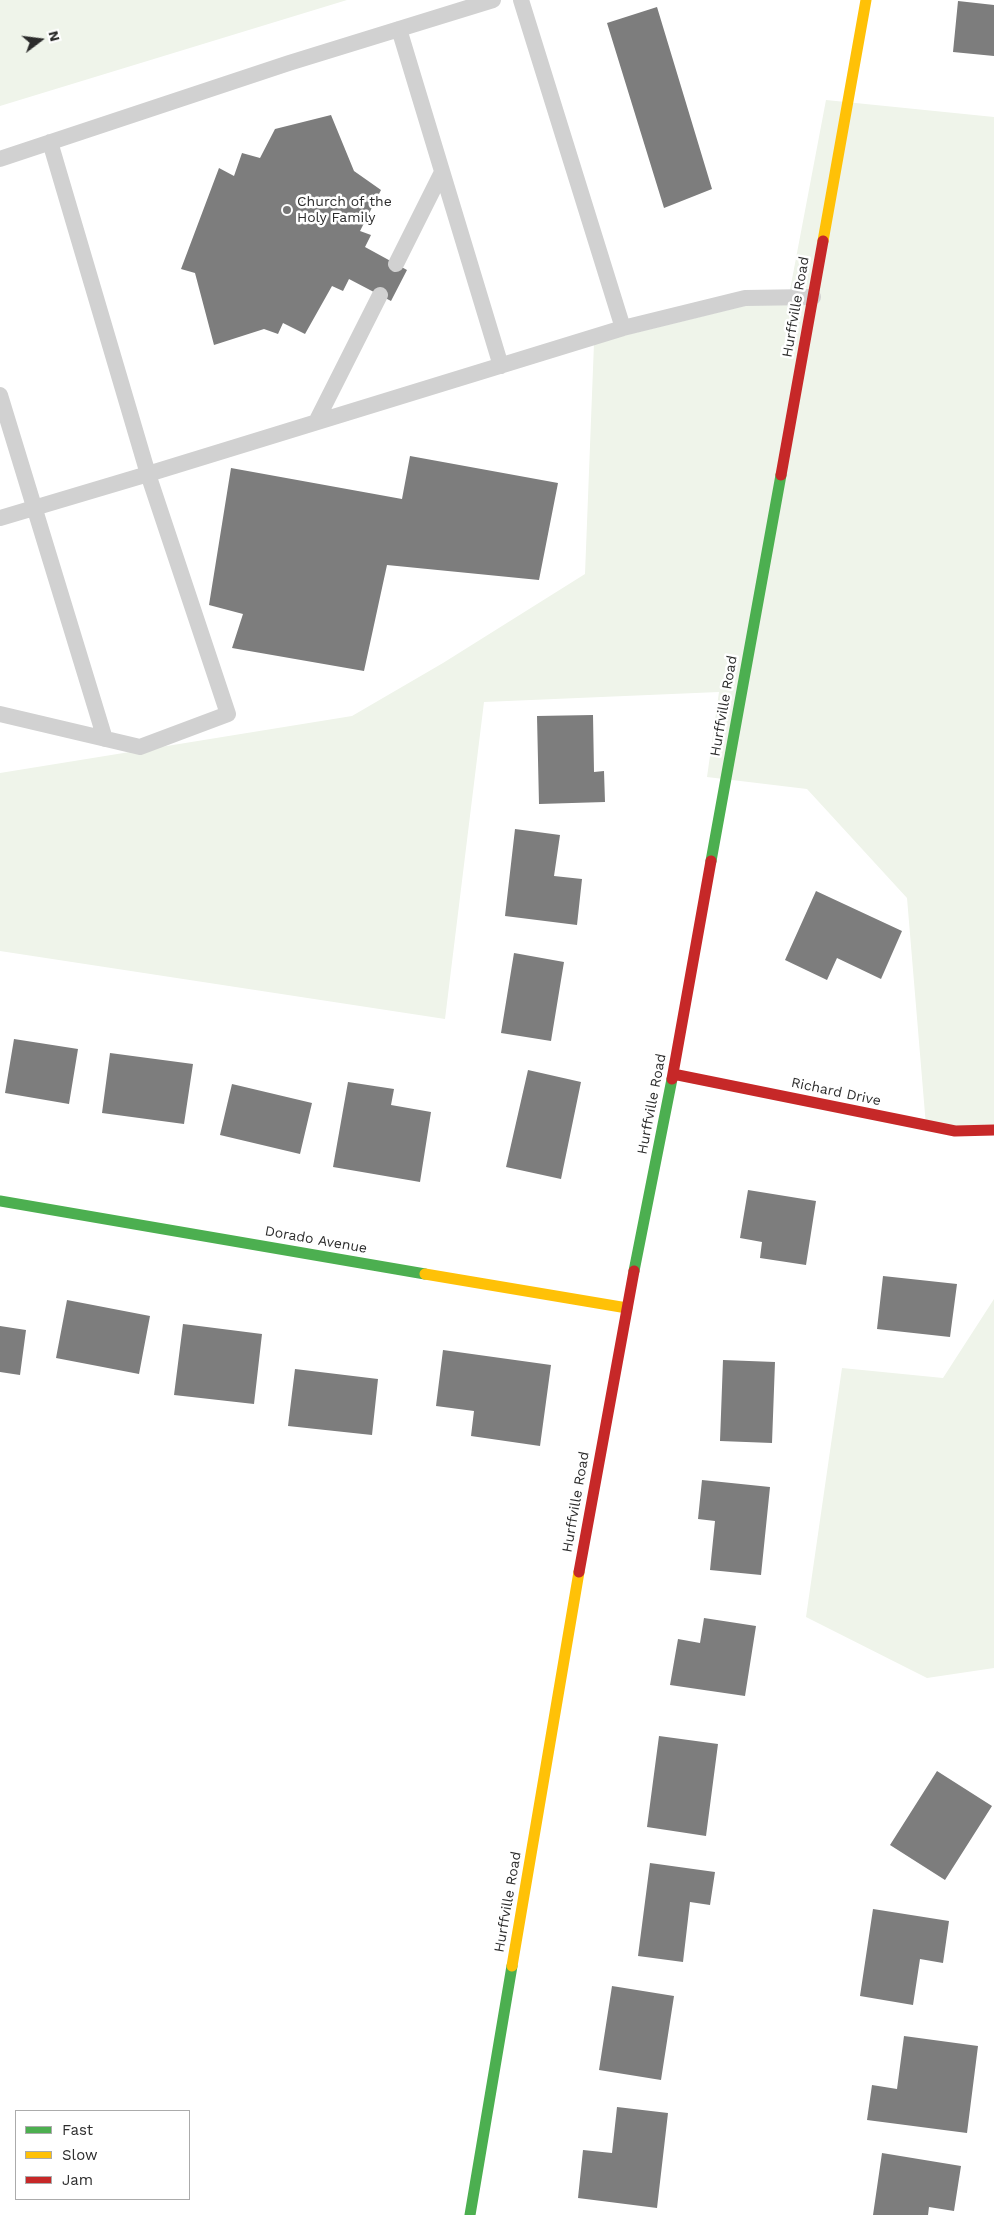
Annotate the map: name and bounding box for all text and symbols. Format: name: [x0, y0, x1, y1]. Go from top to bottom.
north arrow: [15, 15, 65, 65]
text: N: [45, 29, 64, 43]
place label: Church of the Holy Family: [297, 194, 392, 226]
marker: Church of the Holy Family: [281, 204, 293, 216]
street label: Hurffville Road: [779, 255, 813, 359]
street label: Hurffville Road: [707, 654, 741, 758]
street label: Hurffville Road: [634, 1052, 670, 1156]
street label: Richard Drive: [790, 1074, 882, 1110]
street label: Dorado Avenue: [264, 1223, 368, 1257]
street label: Hurffville Road: [559, 1450, 593, 1554]
street label: Hurffville Road: [491, 1850, 525, 1954]
legend: [15, 2110, 190, 2200]
text: Fast: [62, 2121, 93, 2139]
text: Slow: [62, 2146, 98, 2164]
text: Jam: [62, 2171, 93, 2189]

